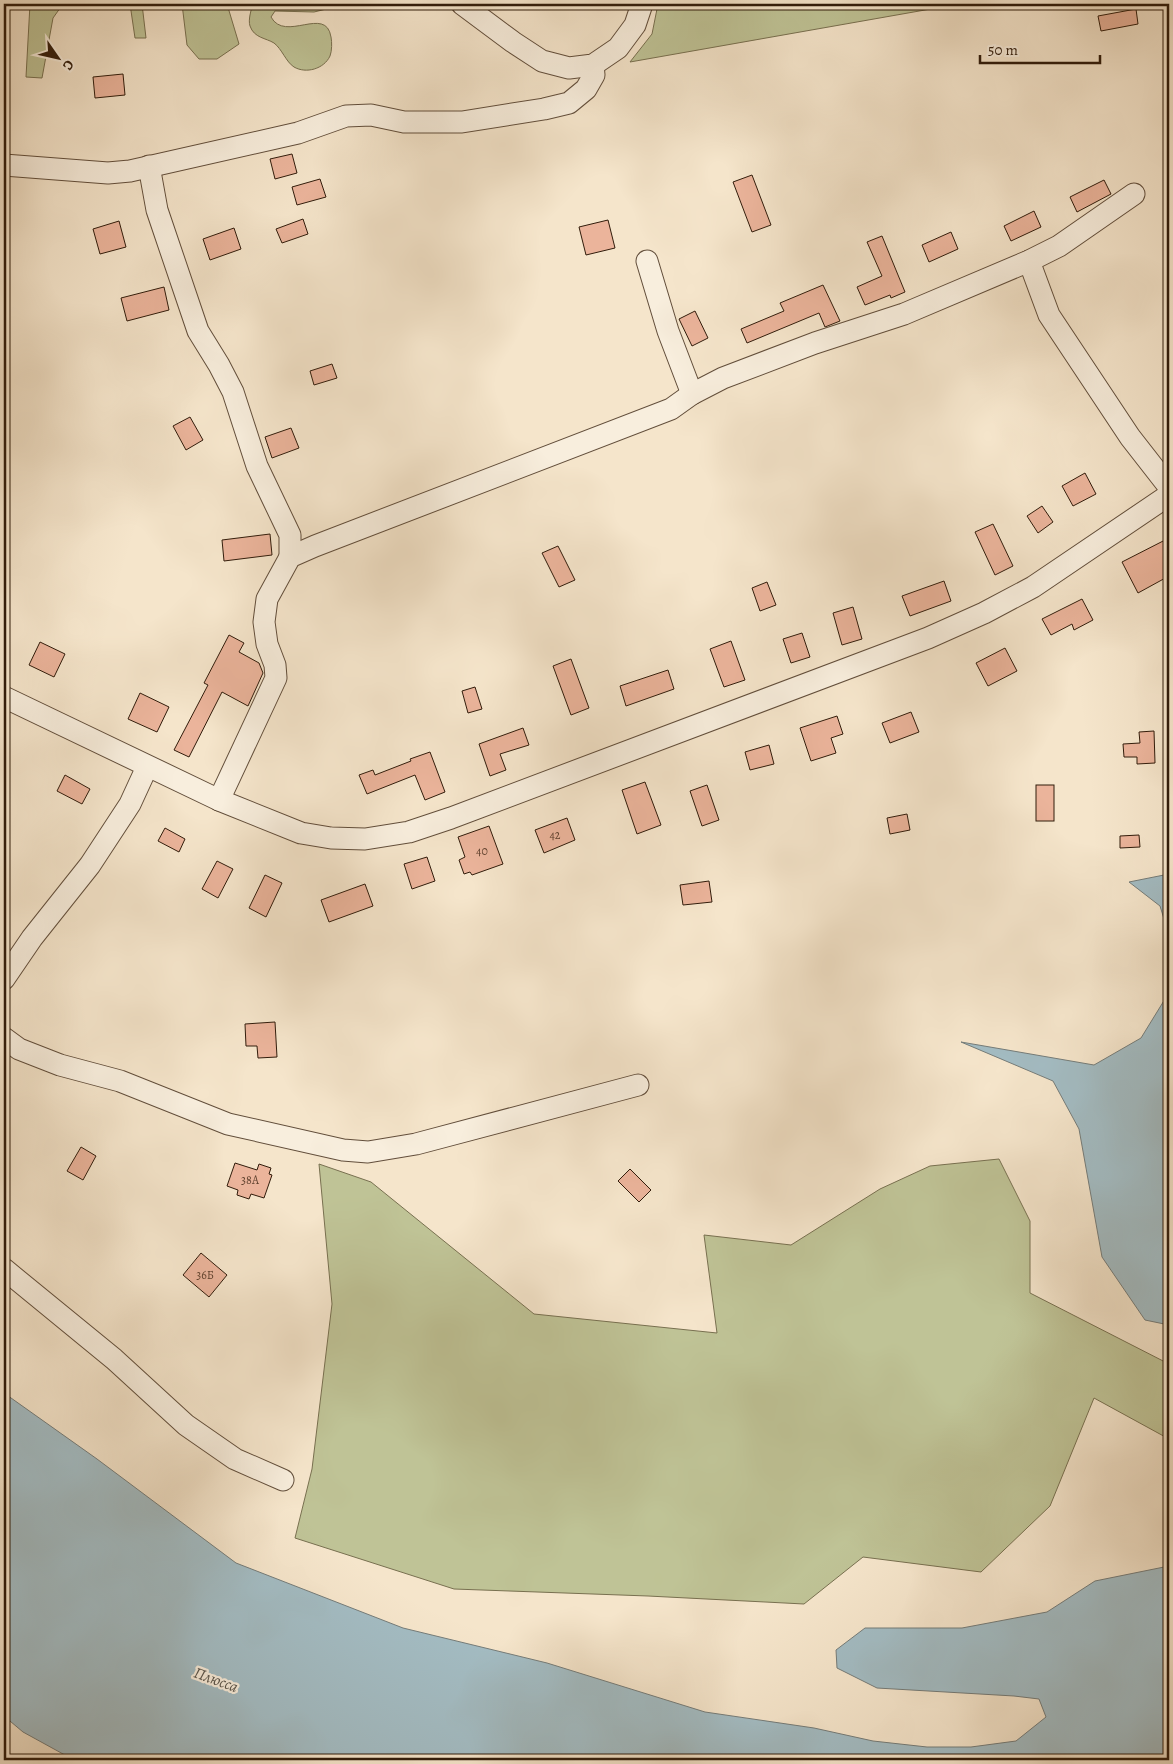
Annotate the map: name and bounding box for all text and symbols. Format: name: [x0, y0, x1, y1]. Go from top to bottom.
north arrow: [32, 32, 82, 82]
scale bar: [980, 32, 1100, 64]
text: 50 m: [988, 40, 1018, 60]
text: С: [58, 56, 79, 74]
house number: 42: [549, 827, 561, 843]
house number: 40: [476, 843, 488, 859]
house number: 38А: [241, 1172, 260, 1188]
house number: 36Б: [196, 1267, 214, 1283]
water label: Плюсса: [191, 1662, 241, 1698]

